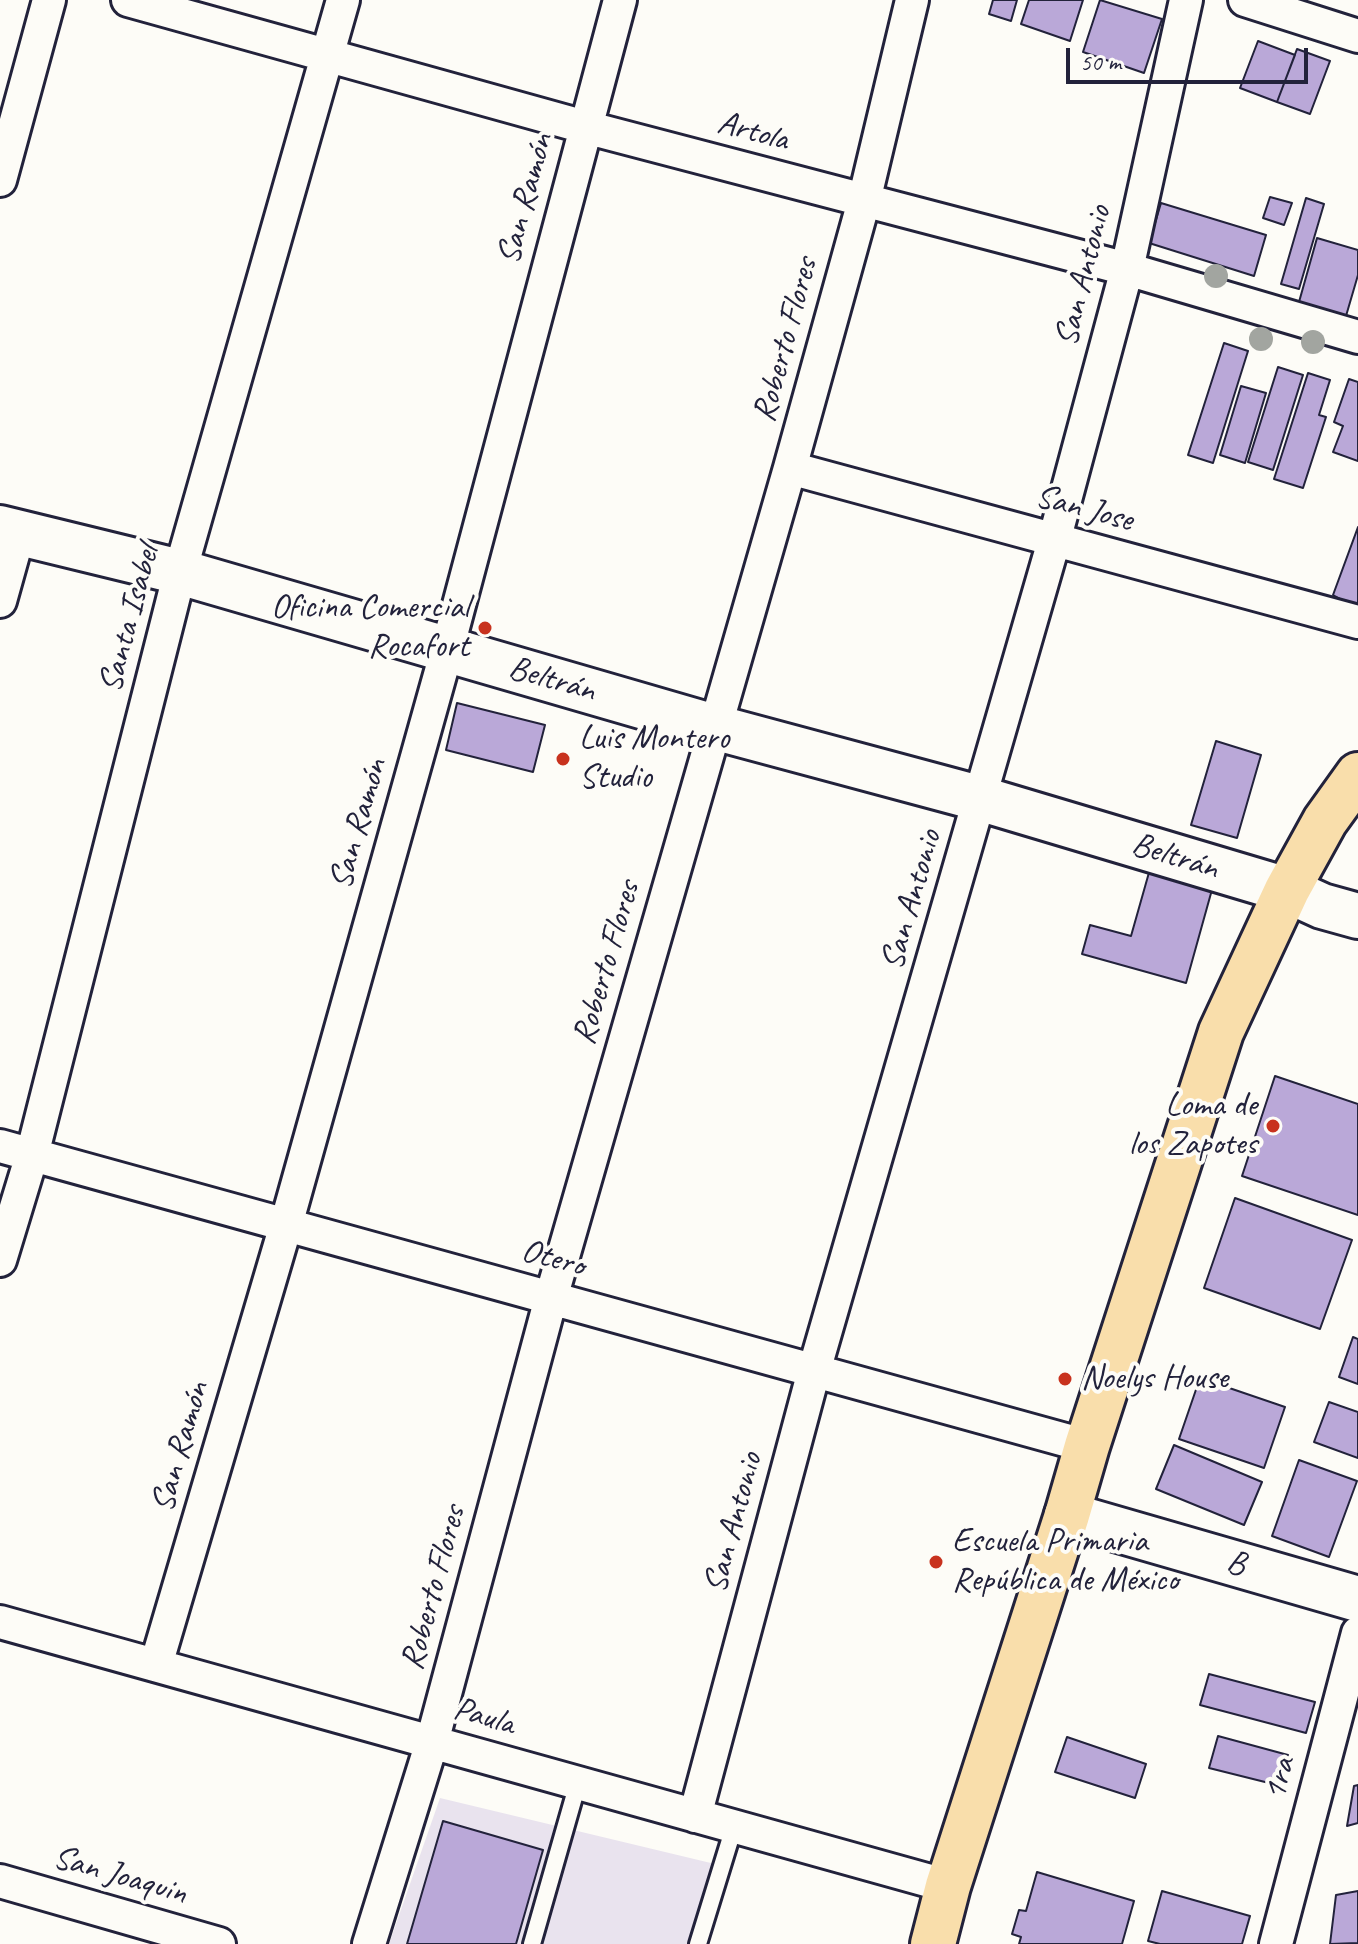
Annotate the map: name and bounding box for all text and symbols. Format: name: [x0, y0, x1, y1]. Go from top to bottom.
scale bar: [1070, 32, 1312, 82]
text: 50 m: [1080, 47, 1121, 77]
street label: Artola: [713, 103, 793, 161]
street label: San Ramón: [489, 129, 563, 269]
street label: San Antonio: [1047, 201, 1121, 351]
street label: Roberto Flores: [745, 253, 827, 427]
street label: San Jose: [1031, 476, 1137, 542]
street label: Santa Isabel: [91, 541, 169, 697]
place label: Oficina Comercial Rocafort: [271, 588, 469, 668]
marker: Oficina Comercial Rocafort: [476, 619, 494, 637]
street label: Beltrán: [504, 648, 600, 712]
place label: Luis Montero Studio: [579, 719, 729, 798]
marker: Luis Montero Studio: [554, 750, 572, 768]
street label: San Ramón: [321, 754, 397, 894]
street label: San Antonio: [873, 825, 951, 975]
street label: Beltrán: [1127, 825, 1223, 889]
street label: Roberto Flores: [564, 877, 650, 1049]
place label: Loma de los Zapotes: [1129, 1086, 1257, 1166]
marker: Loma de los Zapotes: [1264, 1117, 1282, 1135]
street label: Otero: [517, 1231, 589, 1287]
place label: Noelys House: [1081, 1359, 1228, 1399]
marker: Noelys House: [1056, 1370, 1074, 1388]
street label: San Ramón: [143, 1377, 219, 1517]
street label: San Antonio: [696, 1448, 772, 1598]
street label: Roberto Flores: [393, 1501, 475, 1675]
place label: Escuela Primaria República de México: [952, 1522, 1178, 1602]
street label: B: [1222, 1542, 1250, 1586]
marker: Escuela Primaria República de México: [927, 1553, 945, 1571]
street label: Paula: [449, 1689, 519, 1745]
street label: 1ra: [1255, 1753, 1305, 1805]
street label: San Joaquin: [48, 1837, 192, 1915]

